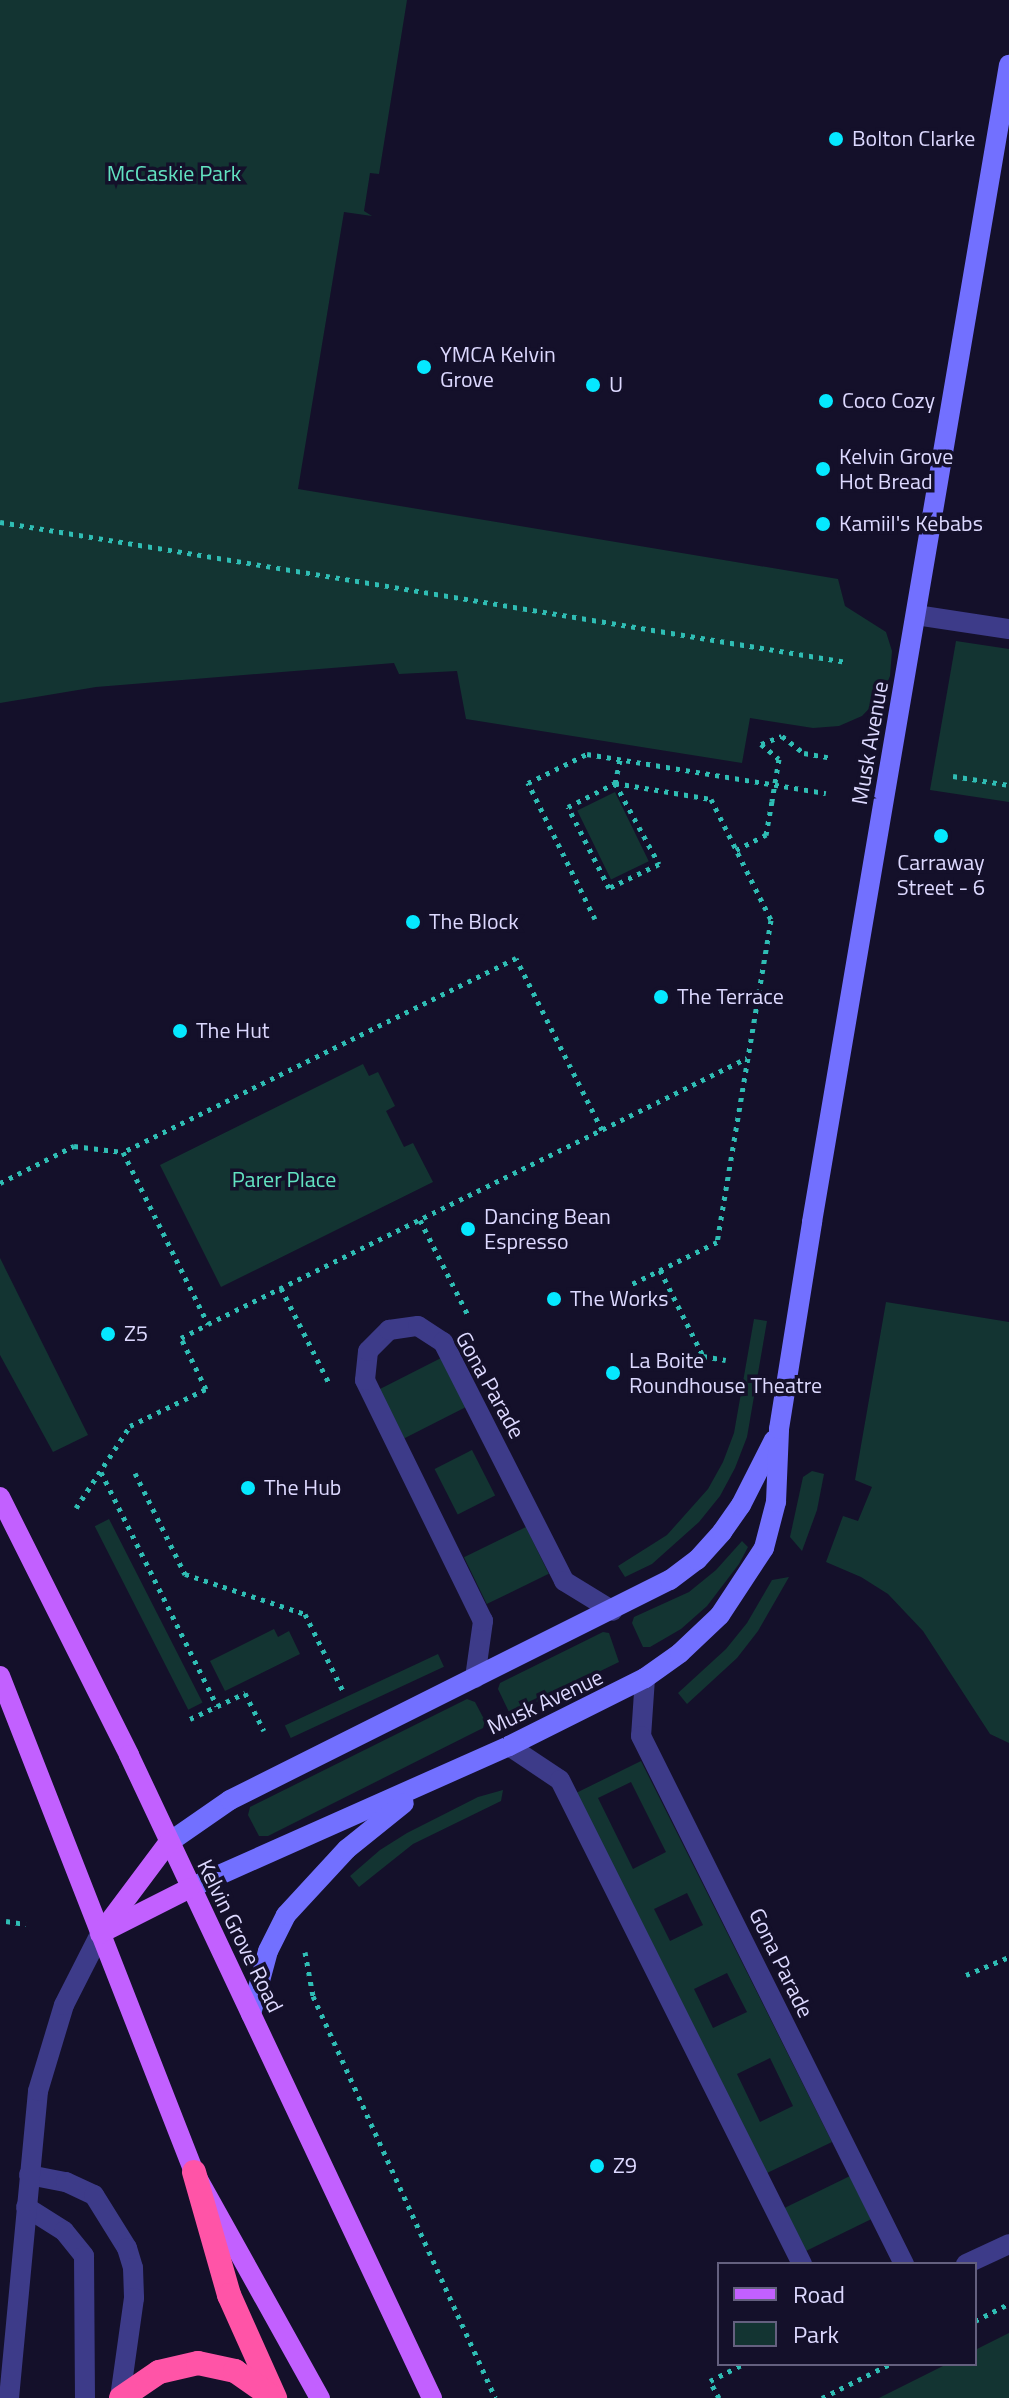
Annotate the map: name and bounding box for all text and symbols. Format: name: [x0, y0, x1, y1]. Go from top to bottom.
place label: Bolton Clarke: [852, 126, 975, 152]
marker: Bolton Clarke: [827, 130, 845, 148]
park label: McCaskie Park: [107, 161, 241, 187]
place label: YMCA Kelvin Grove: [440, 341, 556, 392]
marker: YMCA Kelvin Grove: [415, 358, 433, 376]
place label: U: [609, 372, 623, 398]
marker: U: [584, 376, 602, 394]
place label: Coco Cozy: [842, 388, 935, 414]
marker: Coco Cozy: [817, 392, 835, 410]
place label: Kelvin Grove Hot Bread: [839, 443, 953, 494]
marker: Kelvin Grove Hot Bread: [814, 460, 832, 478]
place label: Kamiil's Kebabs: [839, 511, 983, 537]
marker: Kamiil's Kebabs: [814, 515, 832, 533]
street label: Musk Avenue: [846, 679, 894, 807]
marker: Carraway Street - 6: [932, 827, 950, 845]
place label: Carraway Street - 6: [897, 849, 985, 900]
place label: The Block: [429, 909, 519, 935]
marker: The Block: [404, 913, 422, 931]
place label: The Terrace: [677, 984, 784, 1010]
marker: The Terrace: [652, 988, 670, 1006]
place label: The Hut: [196, 1018, 270, 1044]
marker: The Hut: [171, 1022, 189, 1040]
park label: Parer Place: [232, 1167, 336, 1193]
place label: Dancing Bean Espresso: [484, 1203, 611, 1254]
marker: Dancing Bean Espresso: [459, 1220, 477, 1238]
place label: The Works: [570, 1286, 668, 1312]
marker: The Works: [545, 1290, 563, 1308]
place label: Z5: [124, 1321, 148, 1347]
marker: Z5: [99, 1325, 117, 1343]
street label: Gona Parade: [450, 1327, 530, 1443]
place label: La Boite Roundhouse Theatre: [629, 1347, 822, 1398]
marker: La Boite Roundhouse Theatre: [604, 1364, 622, 1382]
place label: The Hub: [264, 1475, 341, 1501]
marker: The Hub: [239, 1479, 257, 1497]
street label: Musk Avenue: [483, 1664, 607, 1740]
street label: Kelvin Grove Road: [192, 1855, 288, 2017]
street label: Gona Parade: [743, 1904, 819, 2022]
place label: Z9: [613, 2153, 637, 2179]
marker: Z9: [588, 2157, 606, 2175]
legend: [717, 2262, 977, 2366]
text: Road: [793, 2276, 845, 2312]
text: Park: [793, 2316, 839, 2352]

